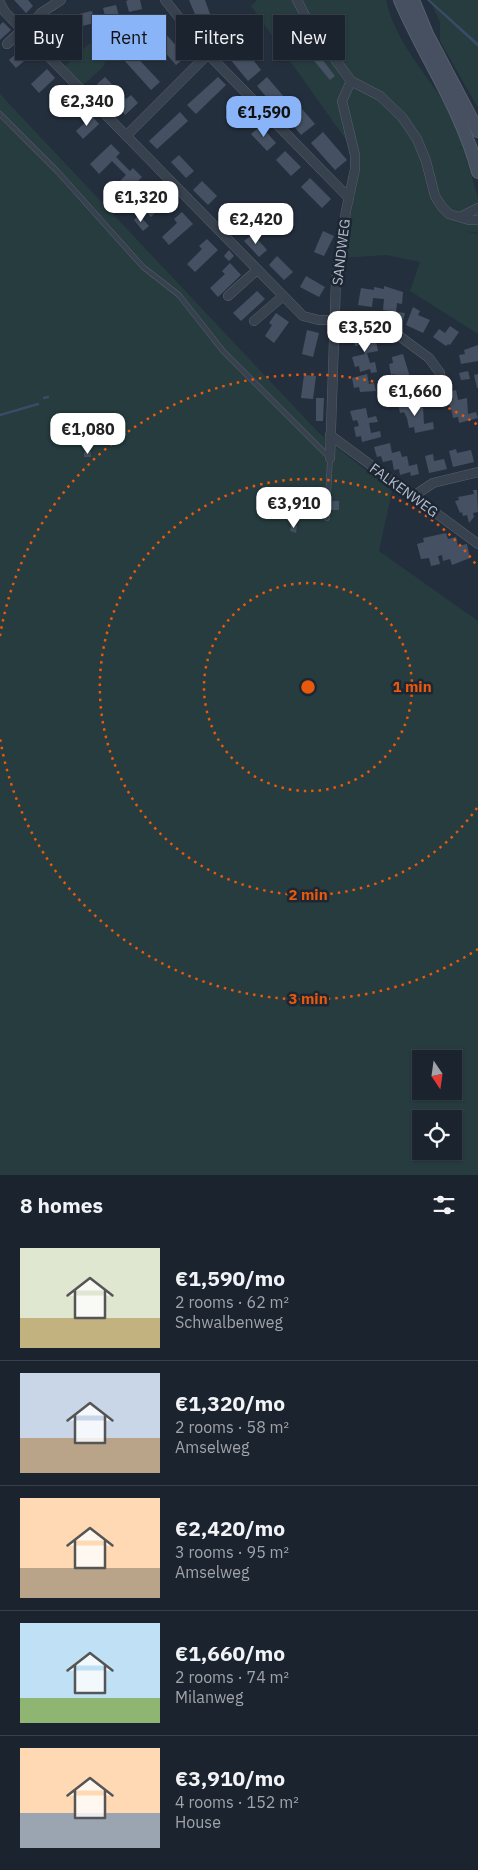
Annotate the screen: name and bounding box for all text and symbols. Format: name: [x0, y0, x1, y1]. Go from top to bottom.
chip: Buy: [15, 15, 82, 60]
chip: Rent: [92, 15, 166, 60]
chip: Filters: [176, 15, 263, 60]
chip: New: [273, 15, 345, 60]
pin: €2,340: [46, 84, 128, 127]
text: €2,340: [60, 91, 114, 111]
pin: €1,590: [223, 96, 305, 138]
text: €1,590: [237, 102, 291, 122]
pin: €1,320: [100, 180, 182, 223]
text: €1,320: [114, 187, 168, 207]
pin: €2,420: [215, 202, 297, 245]
text: €2,420: [229, 209, 283, 229]
street label: SANDWEG: [328, 218, 354, 286]
pin: €3,520: [324, 310, 406, 353]
text: €3,520: [338, 317, 392, 337]
pin: €1,660: [374, 374, 456, 417]
text: €1,660: [388, 381, 442, 401]
pin: €1,080: [47, 412, 129, 455]
text: €1,080: [61, 419, 115, 439]
street label: FALKENWEG: [366, 459, 442, 521]
pin: €3,910: [253, 486, 335, 529]
text: €3,910: [267, 493, 321, 513]
text: 1 min: [392, 677, 432, 696]
centre of rings: [299, 678, 317, 696]
text: 2 min: [288, 885, 328, 904]
text: 3 min: [288, 989, 328, 1008]
north arrow: [412, 1050, 462, 1100]
map controls: [412, 1050, 462, 1160]
button: locate: [412, 1110, 462, 1160]
text: 8 homes: [20, 1191, 103, 1219]
icon: filters: [430, 1191, 458, 1219]
text: €1,590/mo: [175, 1264, 285, 1292]
icon: home: [60, 1268, 120, 1328]
text: 2 rooms · 62 m²: [175, 1292, 289, 1312]
text: Schwalbenweg: [175, 1312, 283, 1332]
text: €1,320/mo: [175, 1389, 285, 1417]
icon: home: [60, 1393, 120, 1453]
text: 2 rooms · 58 m²: [175, 1417, 289, 1437]
text: Amselweg: [175, 1437, 250, 1457]
text: €2,420/mo: [175, 1514, 285, 1542]
icon: home: [60, 1518, 120, 1578]
text: 3 rooms · 95 m²: [175, 1542, 289, 1562]
text: Amselweg: [175, 1562, 250, 1582]
text: €1,660/mo: [175, 1639, 285, 1667]
icon: home: [60, 1643, 120, 1703]
text: 2 rooms · 74 m²: [175, 1667, 289, 1687]
text: Milanweg: [175, 1687, 243, 1707]
text: €3,910/mo: [175, 1764, 285, 1792]
icon: home: [60, 1768, 120, 1828]
text: 4 rooms · 152 m²: [175, 1792, 299, 1812]
text: House: [175, 1812, 221, 1832]

